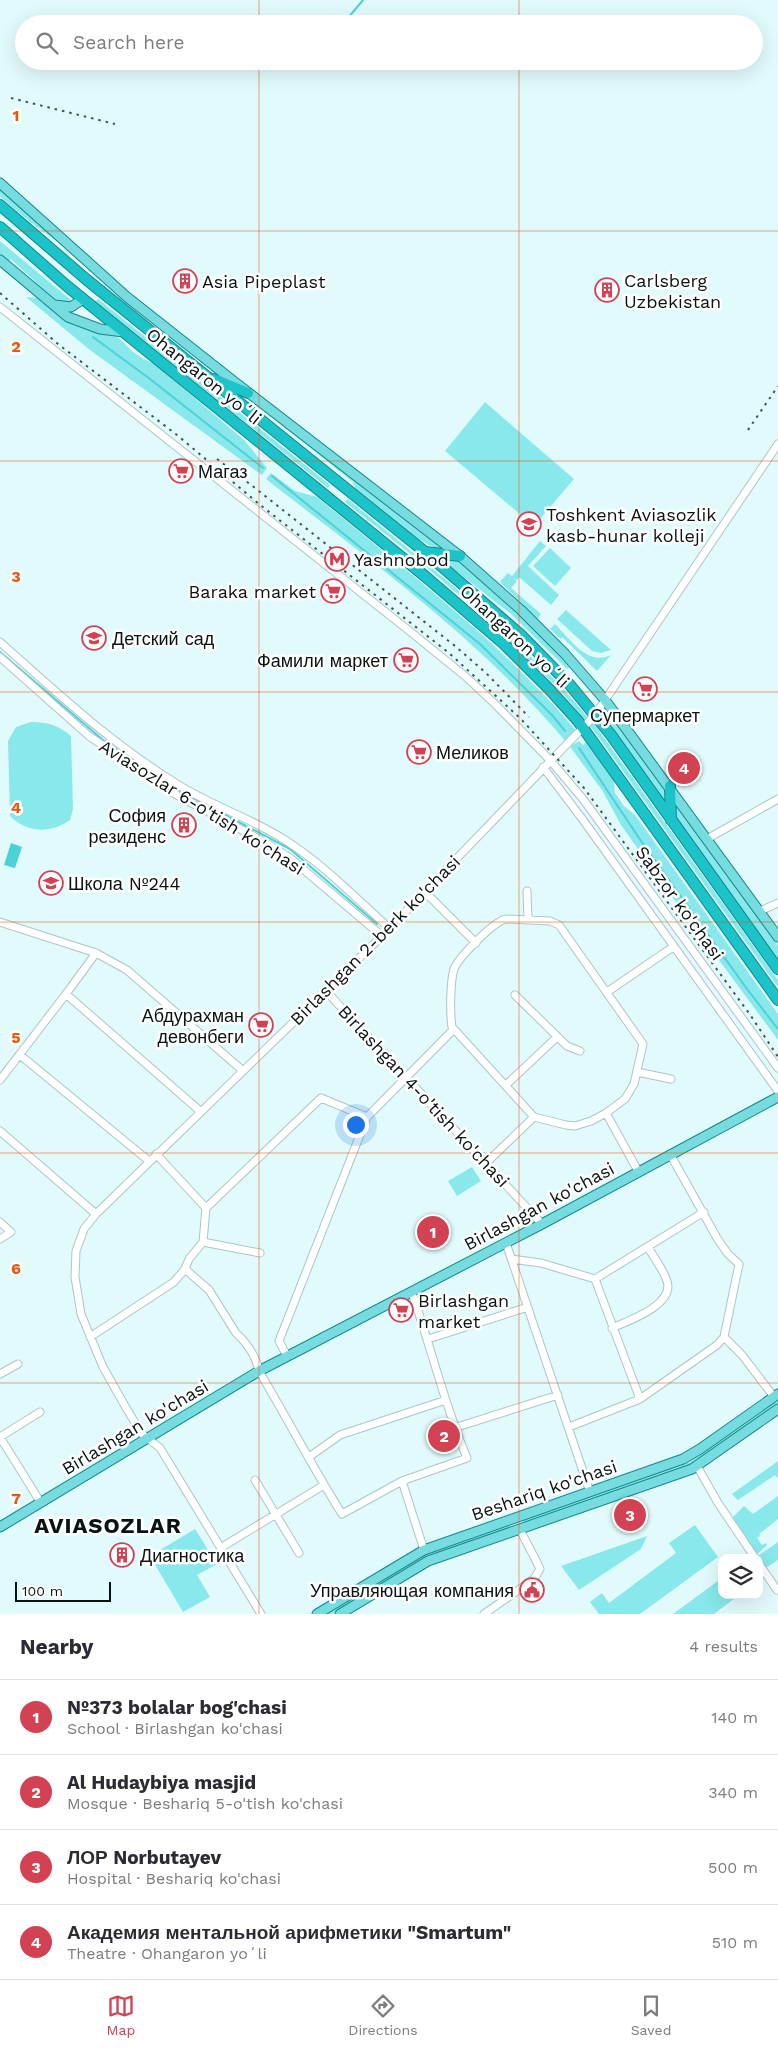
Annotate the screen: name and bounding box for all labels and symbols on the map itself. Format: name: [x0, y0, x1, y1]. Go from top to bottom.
text: 1: [13, 106, 19, 125]
building icon: Asia Pipeplast: [172, 268, 198, 294]
place label: Carlsberg Uzbekistan: [624, 270, 721, 312]
place label: Asia Pipeplast: [202, 271, 326, 292]
building icon: Carlsberg Uzbekistan: [594, 277, 620, 303]
street label: Ohangaron yoʻli: [142, 323, 266, 429]
text: 2: [11, 337, 21, 356]
supermarket icon: Магаз: [168, 458, 194, 484]
place label: Магаз: [198, 461, 247, 482]
place label: Toshkent Aviasozlik kasb-hunar kolleji: [546, 504, 716, 546]
school or university icon: Toshkent Aviasozlik kasb-hunar kolleji: [516, 511, 542, 537]
metro station icon: Yashnobod: [324, 546, 350, 572]
place label: Yashnobod: [354, 549, 449, 570]
text: 3: [11, 567, 21, 586]
supermarket icon: Baraka market: [320, 578, 346, 604]
street label: Ohangaron yoʻli: [456, 580, 574, 692]
place label: Baraka market: [189, 581, 316, 602]
school or university icon: Детский сад: [81, 625, 107, 651]
place label: Детский сад: [112, 628, 215, 649]
supermarket icon: Фамили маркет: [393, 647, 419, 673]
place label: Фамили маркет: [257, 650, 388, 671]
supermarket icon: Супермаркет: [632, 676, 658, 702]
place label: Супермаркет: [590, 705, 700, 726]
street label: Aviasozlar 6-o'tish ko'chasi: [96, 735, 308, 879]
supermarket icon: Меликов: [406, 739, 432, 765]
place label: Меликов: [436, 742, 509, 763]
pin: 4: [668, 749, 700, 787]
text: 4: [11, 798, 21, 817]
place label: София резиденс: [89, 805, 166, 847]
building icon: София резиденс: [171, 812, 197, 838]
street label: Sabzor ko'chasi: [632, 842, 728, 964]
street label: Birlashgan 2-berk ko'chasi: [286, 851, 464, 1029]
school or university icon: Школа №244: [38, 870, 64, 896]
place label: Школа №244: [68, 873, 180, 894]
street label: Birlashgan 4-o'tish ko'chasi: [334, 1001, 514, 1191]
place label: Абдурахман девонбеги: [142, 1005, 244, 1047]
supermarket icon: Абдурахман девонбеги: [248, 1012, 274, 1038]
text: 5: [11, 1028, 21, 1047]
your location: [343, 1112, 369, 1138]
street label: Birlashgan ko'chasi: [460, 1157, 618, 1255]
pin: 1: [417, 1213, 449, 1251]
text: 6: [11, 1259, 21, 1278]
place label: Birlashgan market: [418, 1290, 509, 1332]
supermarket icon: Birlashgan market: [388, 1297, 414, 1323]
street label: Birlashgan ko'chasi: [58, 1375, 212, 1479]
pin: 2: [428, 1417, 460, 1455]
street label: Beshariq ko'chasi: [469, 1455, 619, 1525]
text: 7: [11, 1489, 21, 1508]
pin: 3: [614, 1496, 646, 1534]
district label: AVIASOZLAR: [34, 1513, 182, 1538]
building icon: Диагностика: [109, 1542, 135, 1568]
place label: Диагностика: [140, 1545, 245, 1566]
public building icon: Управляющая компания: [519, 1577, 545, 1603]
scale bar: [15, 1579, 111, 1602]
place label: Управляющая компания: [310, 1580, 514, 1601]

